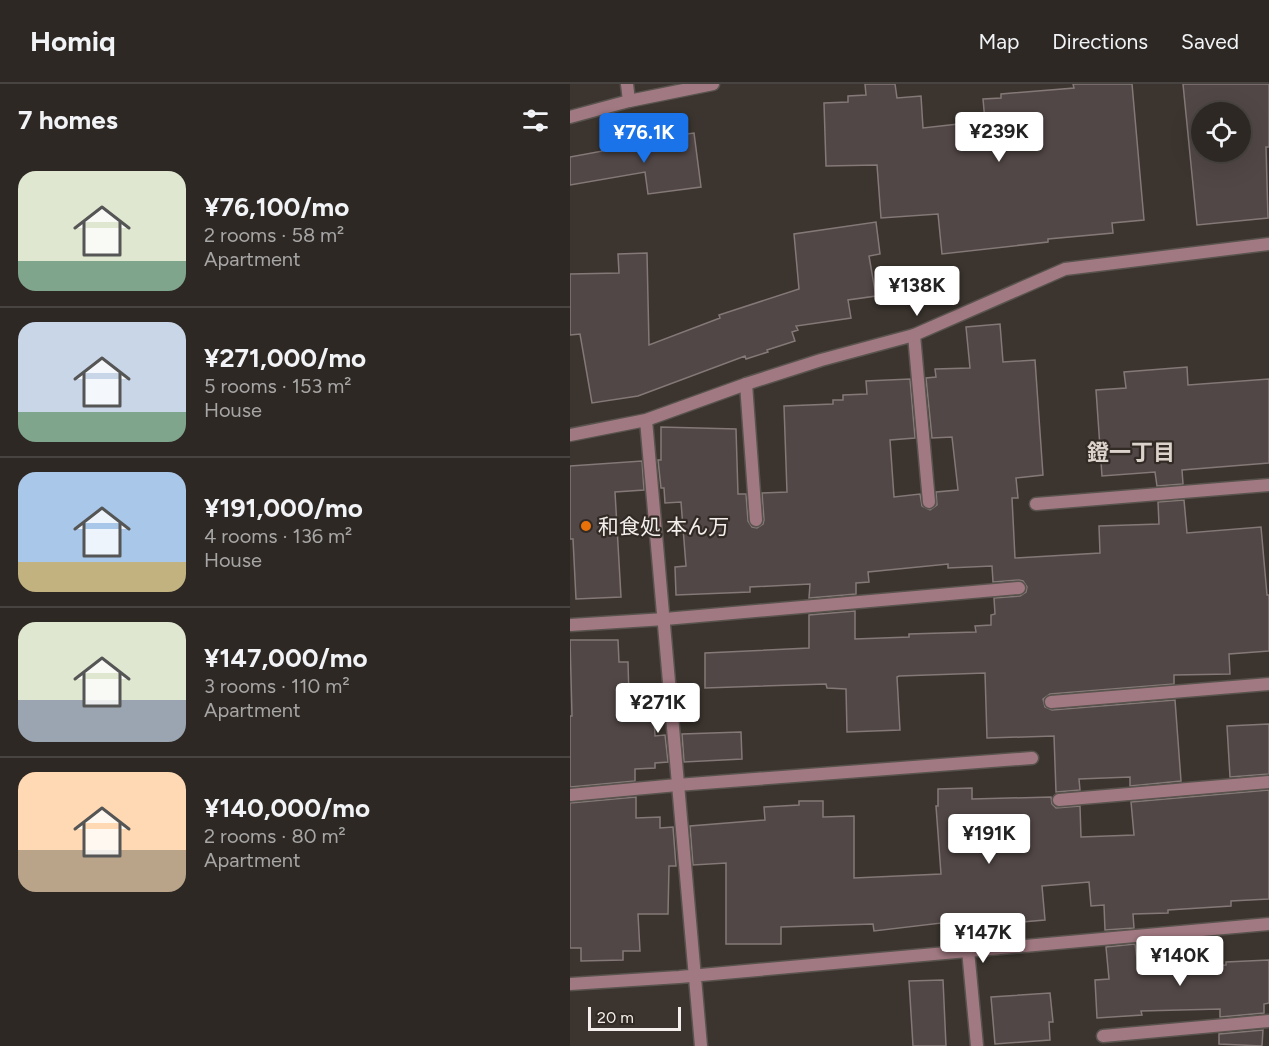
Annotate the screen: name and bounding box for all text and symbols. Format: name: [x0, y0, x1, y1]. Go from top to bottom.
text: Homiq: [30, 24, 116, 58]
text: Map: [978, 29, 1019, 54]
text: Directions: [1052, 29, 1148, 54]
text: Saved: [1181, 29, 1239, 54]
map controls: [1191, 102, 1251, 162]
button: locate: [1191, 102, 1251, 162]
text: 7 homes: [18, 104, 118, 136]
icon: filters: [519, 104, 552, 137]
pin: ¥239K: [957, 112, 1041, 163]
pin: ¥76.1K: [595, 113, 693, 164]
text: ¥239K: [969, 119, 1029, 143]
text: ¥76.1K: [613, 120, 675, 144]
text: ¥76,100/mo: [204, 191, 349, 223]
icon: home: [66, 195, 138, 267]
text: 2 rooms · 58 m²: [204, 223, 344, 247]
text: Apartment: [204, 247, 301, 271]
pin: ¥138K: [875, 266, 959, 317]
text: ¥138K: [888, 273, 946, 297]
text: ¥271,000/mo: [204, 342, 366, 374]
icon: home: [66, 346, 138, 418]
text: 5 rooms · 153 m²: [204, 374, 352, 398]
text: House: [204, 398, 262, 422]
district label: 鐙一丁目: [1087, 439, 1175, 466]
text: ¥191,000/mo: [204, 492, 363, 524]
icon: home: [66, 496, 138, 568]
place label: 和食処 本ん万: [598, 514, 729, 539]
marker: 和食処 本ん万: [579, 519, 593, 533]
text: 4 rooms · 136 m²: [204, 524, 352, 548]
text: House: [204, 548, 262, 572]
text: ¥147,000/mo: [204, 642, 368, 674]
icon: home: [66, 646, 138, 718]
text: 3 rooms · 110 m²: [204, 674, 350, 698]
pin: ¥271K: [616, 683, 700, 734]
text: ¥271K: [630, 690, 686, 714]
text: Apartment: [204, 698, 301, 722]
text: ¥140,000/mo: [204, 792, 370, 824]
icon: home: [66, 796, 138, 868]
pin: ¥191K: [947, 814, 1031, 865]
text: ¥191K: [962, 821, 1016, 845]
text: 2 rooms · 80 m²: [204, 824, 346, 848]
text: Apartment: [204, 848, 301, 872]
pin: ¥147K: [941, 913, 1025, 964]
text: ¥147K: [954, 920, 1012, 944]
pin: ¥140K: [1138, 936, 1222, 987]
text: ¥140K: [1150, 943, 1210, 967]
scale bar: [588, 1004, 681, 1032]
text: 20 m: [597, 1008, 634, 1027]

